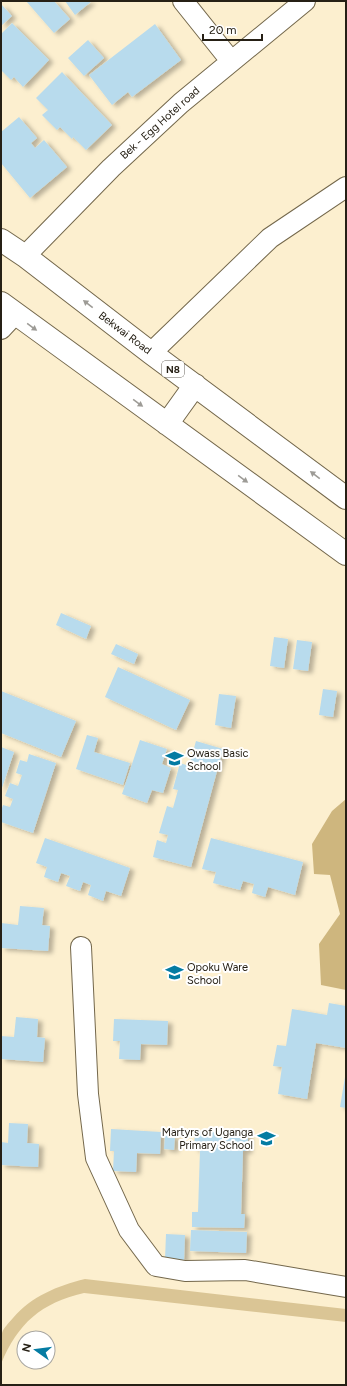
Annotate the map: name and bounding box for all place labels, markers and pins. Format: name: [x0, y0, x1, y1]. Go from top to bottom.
place label: Owass Basic School: [187, 747, 249, 773]
school or university icon: Owass Basic School: [164, 749, 184, 769]
place label: Opoku Ware School: [187, 961, 248, 987]
school or university icon: Opoku Ware School: [164, 963, 184, 983]
place label: Martyrs of Uganga Primary School: [162, 1126, 253, 1152]
school or university icon: Martyrs of Uganga Primary School: [256, 1128, 276, 1148]

